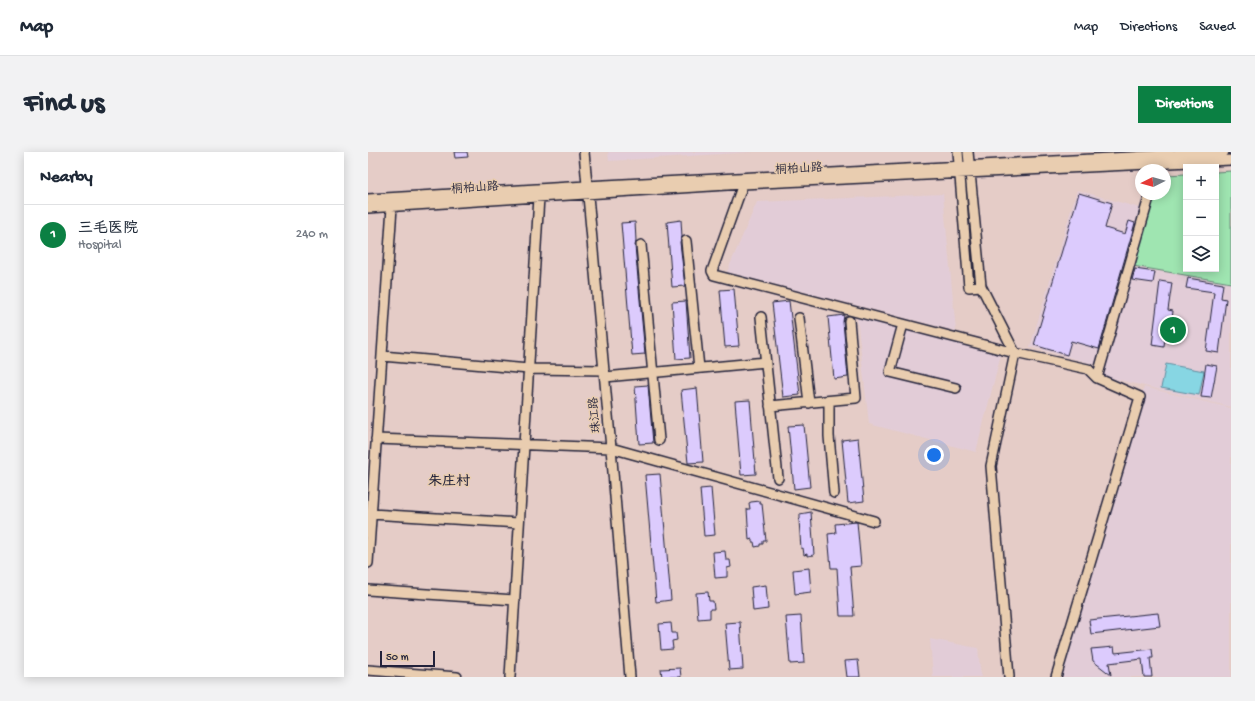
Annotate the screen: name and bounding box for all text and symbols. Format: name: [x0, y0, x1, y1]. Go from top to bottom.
text: Map: [20, 16, 53, 39]
text: Map: [1074, 19, 1098, 36]
text: Directions: [1120, 19, 1177, 36]
text: Saved: [1199, 19, 1235, 36]
button: Directions: [1138, 86, 1231, 123]
text: Find us: [24, 88, 104, 121]
street label: 桐柏山路: [775, 160, 823, 178]
north arrow: [1135, 164, 1171, 200]
map controls: [1183, 164, 1219, 272]
button: +: [1183, 164, 1219, 200]
text: Nearby: [40, 168, 93, 188]
street label: 桐柏山路: [450, 178, 499, 198]
button: −: [1183, 200, 1219, 236]
text: 三毛医院: [78, 220, 138, 238]
text: 1: [50, 227, 56, 242]
text: 240 m: [296, 227, 328, 242]
button: layers: [1183, 236, 1219, 272]
text: Hospital: [78, 238, 122, 253]
pin: 1: [1160, 315, 1186, 345]
street label: 珠江路: [586, 396, 605, 434]
your location: [924, 445, 944, 465]
district label: 朱庄村: [428, 473, 470, 491]
scale bar: [380, 649, 435, 668]
text: 50 m: [386, 652, 408, 664]

